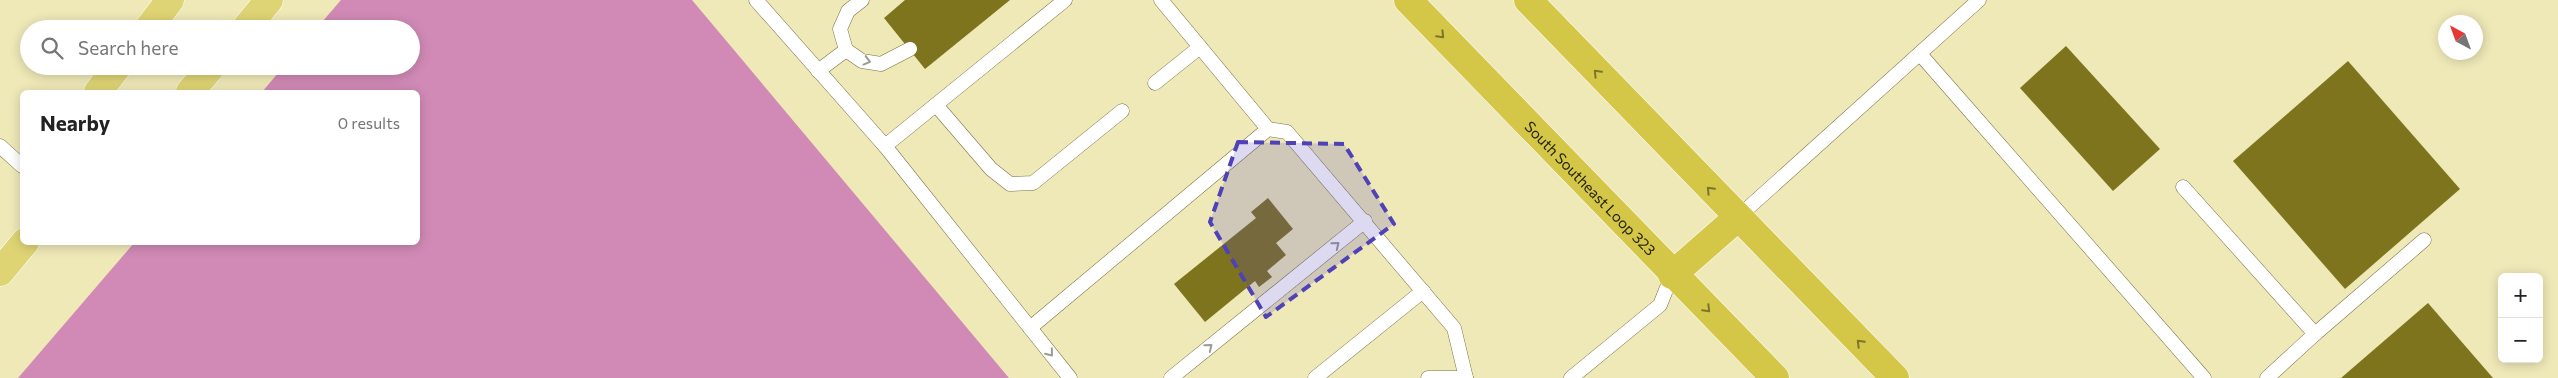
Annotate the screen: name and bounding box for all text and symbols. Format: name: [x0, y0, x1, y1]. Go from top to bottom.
north arrow: [2438, 15, 2483, 60]
search box: [20, 20, 420, 75]
one-way arrow: [1435, 29, 1444, 38]
icon: search: [38, 34, 66, 62]
text: Search here: [78, 36, 178, 59]
one-way arrow: [862, 55, 871, 66]
one-way arrow: [1594, 69, 1603, 78]
text: Nearby: [40, 110, 110, 135]
text: 0 results: [338, 113, 400, 132]
street label: South Southeast Loop 323: [1521, 117, 1660, 259]
one-way arrow: [1707, 186, 1716, 195]
one-way arrow: [1330, 241, 1339, 250]
map controls: [2498, 273, 2543, 363]
button: +: [2498, 273, 2543, 318]
one-way arrow: [1701, 304, 1710, 313]
button: −: [2498, 318, 2543, 363]
one-way arrow: [1857, 340, 1866, 349]
one-way arrow: [1204, 344, 1213, 353]
one-way arrow: [1044, 347, 1052, 356]

